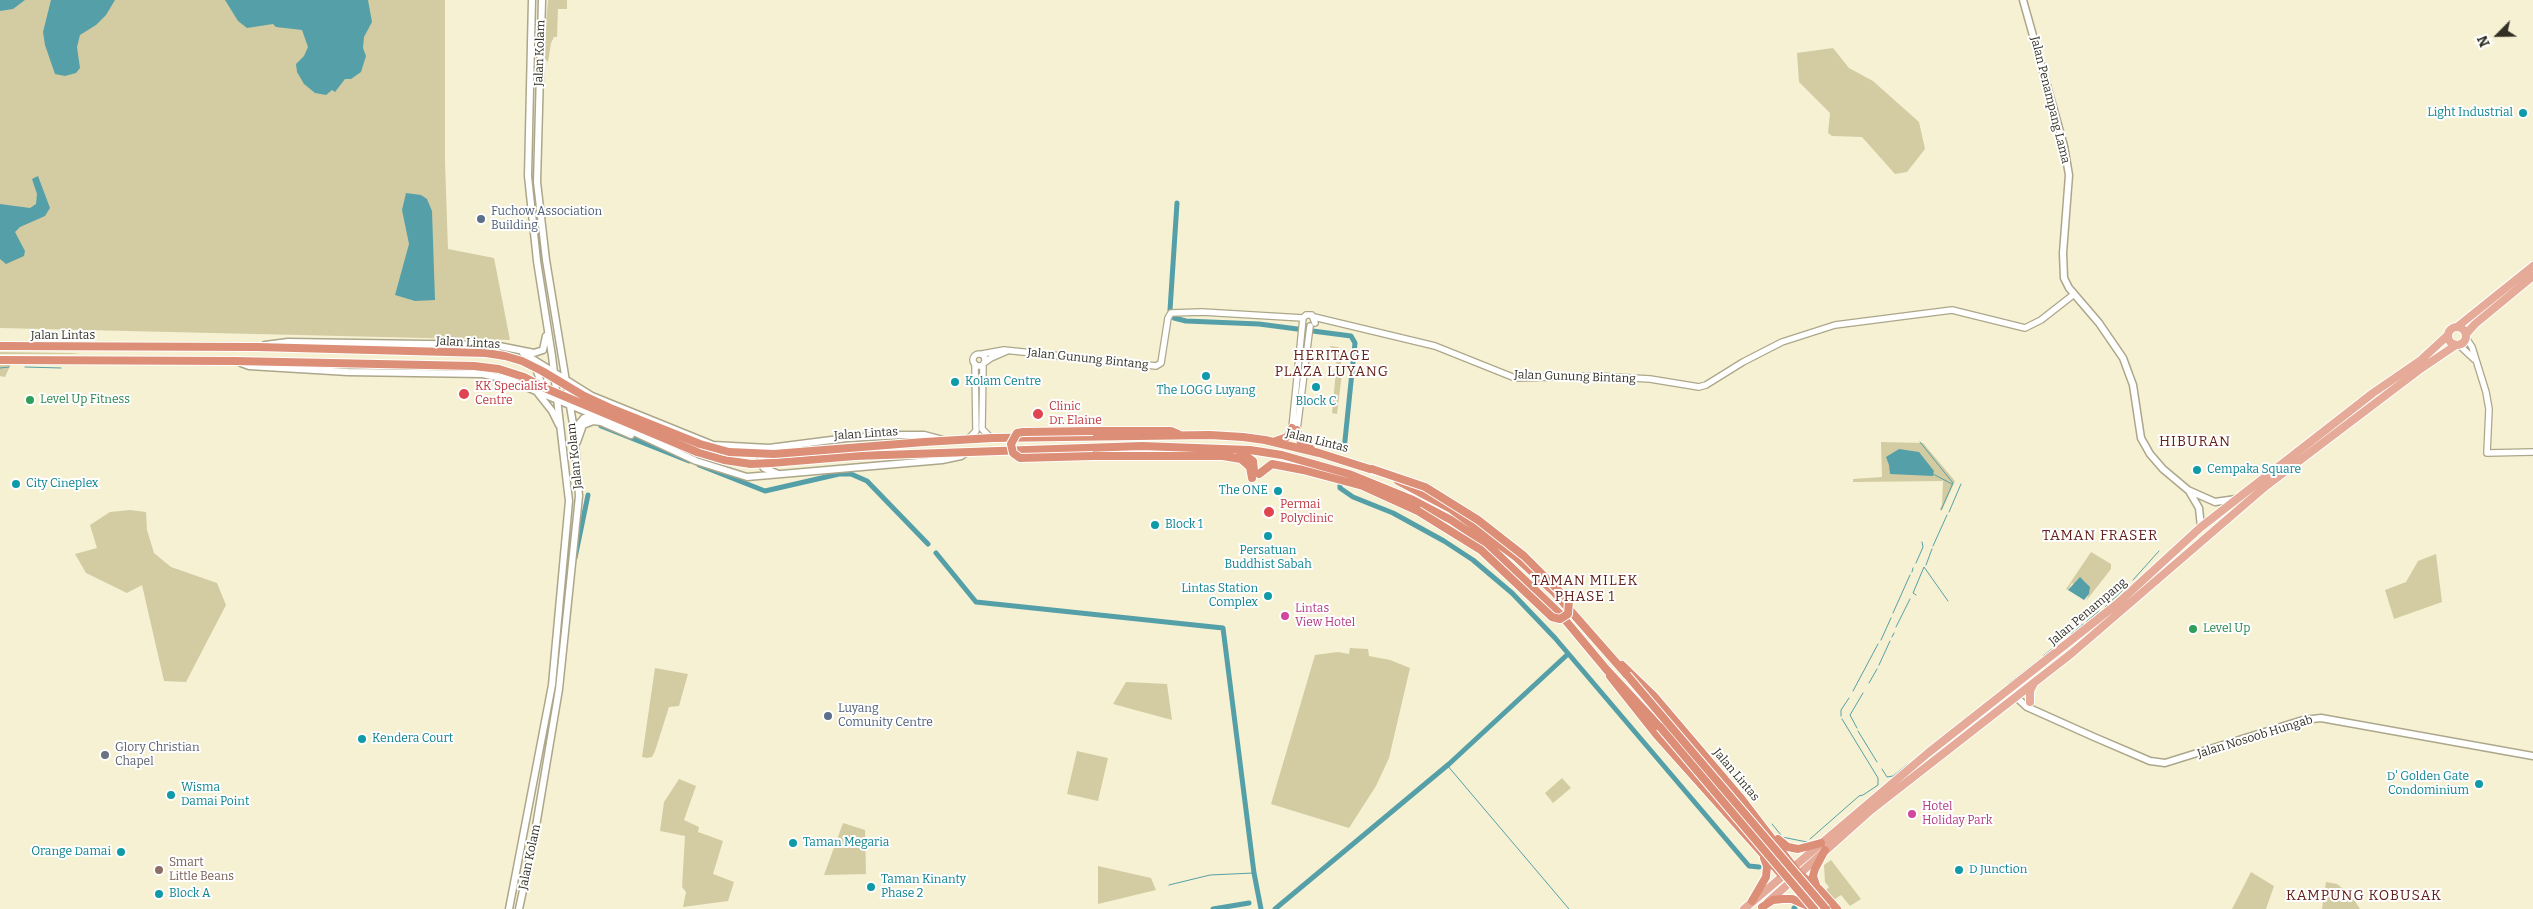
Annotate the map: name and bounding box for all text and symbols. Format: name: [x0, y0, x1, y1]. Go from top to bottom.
north arrow: [2473, 10, 2523, 60]
street label: Jalan Kolam: [532, 20, 548, 86]
text: N: [2474, 33, 2494, 49]
street label: Jalan Penampang Lama: [2027, 35, 2073, 165]
place label: Light Industrial: [2427, 106, 2513, 120]
marker: Light Industrial: [2517, 107, 2529, 119]
place label: Fuchow Association Building: [491, 205, 602, 233]
marker: Fuchow Association Building: [475, 213, 487, 225]
street label: Jalan Lintas: [31, 329, 95, 343]
street label: Jalan Lintas: [436, 334, 500, 352]
street label: Jalan Gunung Bintang: [1027, 345, 1149, 373]
district label: HERITAGE PLAZA LUYANG: [1273, 348, 1391, 381]
street label: Jalan Gunung Bintang: [1514, 368, 1636, 386]
marker: The LOGG Luyang: [1200, 370, 1212, 382]
place label: Kolam Centre: [965, 375, 1041, 389]
marker: Kolam Centre: [949, 376, 961, 388]
place label: KK Specialist Centre: [475, 380, 548, 408]
marker: Block C: [1310, 381, 1322, 393]
place label: The LOGG Luyang: [1156, 384, 1256, 398]
marker: KK Specialist Centre: [457, 387, 471, 401]
place label: Level Up Fitness: [40, 393, 130, 407]
marker: Level Up Fitness: [24, 394, 36, 406]
place label: Block C: [1296, 395, 1336, 409]
place label: Clinic Dr. Elaine: [1049, 400, 1102, 428]
marker: Clinic Dr. Elaine: [1031, 407, 1045, 421]
street label: Jalan Kolam: [564, 422, 586, 490]
street label: Jalan Lintas: [833, 425, 899, 443]
street label: Jalan Lintas: [1284, 426, 1350, 456]
district label: HIBURAN: [2158, 434, 2232, 450]
place label: Cempaka Square: [2207, 463, 2301, 477]
marker: Cempaka Square: [2191, 464, 2203, 476]
place label: City Cineplex: [26, 477, 98, 491]
marker: City Cineplex: [10, 478, 22, 490]
place label: The ONE: [1219, 484, 1268, 498]
marker: The ONE: [1272, 485, 1284, 497]
place label: Permai Polyclinic: [1280, 498, 1334, 526]
marker: Permai Polyclinic: [1262, 505, 1276, 519]
place label: Block 1: [1165, 518, 1203, 532]
marker: Block 1: [1149, 519, 1161, 531]
district label: TAMAN FRASER: [2040, 528, 2160, 544]
marker: Persatuan Buddhist Sabah: [1262, 530, 1274, 542]
place label: Persatuan Buddhist Sabah: [1224, 544, 1312, 572]
district label: TAMAN MILEK PHASE 1: [1530, 573, 1640, 606]
street label: Jalan Penampang: [2046, 575, 2130, 649]
place label: Lintas Station Complex: [1181, 582, 1258, 610]
marker: Lintas Station Complex: [1262, 590, 1274, 602]
place label: Lintas View Hotel: [1295, 602, 1355, 630]
marker: Lintas View Hotel: [1279, 610, 1291, 622]
place label: Level Up: [2203, 622, 2250, 636]
marker: Level Up: [2187, 623, 2199, 635]
place label: Luyang Comunity Centre: [838, 702, 933, 730]
marker: Luyang Comunity Centre: [822, 710, 834, 722]
street label: Jalan Nosoob Hungab: [2196, 713, 2314, 761]
place label: Kendera Court: [372, 732, 453, 746]
marker: Kendera Court: [356, 733, 368, 745]
place label: Glory Christian Chapel: [115, 741, 199, 769]
street label: Jalan Lintas: [1710, 746, 1762, 804]
marker: Glory Christian Chapel: [99, 749, 111, 761]
place label: D' Golden Gate Condominium: [2387, 770, 2469, 798]
marker: D' Golden Gate Condominium: [2473, 778, 2485, 790]
place label: Wisma Damai Point: [181, 781, 249, 809]
marker: Wisma Damai Point: [165, 789, 177, 801]
place label: Hotel Holiday Park: [1922, 800, 1992, 828]
marker: Hotel Holiday Park: [1906, 808, 1918, 820]
street label: Jalan Kolam: [516, 823, 544, 891]
place label: Taman Megaria: [803, 836, 889, 850]
marker: Taman Megaria: [787, 837, 799, 849]
place label: Orange Damai: [31, 845, 111, 859]
marker: Orange Damai: [115, 846, 127, 858]
place label: Smart Little Beans: [169, 856, 234, 884]
place label: D Junction: [1969, 863, 2027, 877]
marker: Smart Little Beans: [153, 864, 165, 876]
marker: D Junction: [1953, 864, 1965, 876]
place label: Taman Kinanty Phase 2: [881, 873, 966, 901]
marker: Taman Kinanty Phase 2: [865, 881, 877, 893]
place label: Block A: [169, 887, 211, 901]
marker: Block A: [153, 888, 165, 900]
district label: KAMPUNG KOBUSAK: [2284, 888, 2444, 904]

